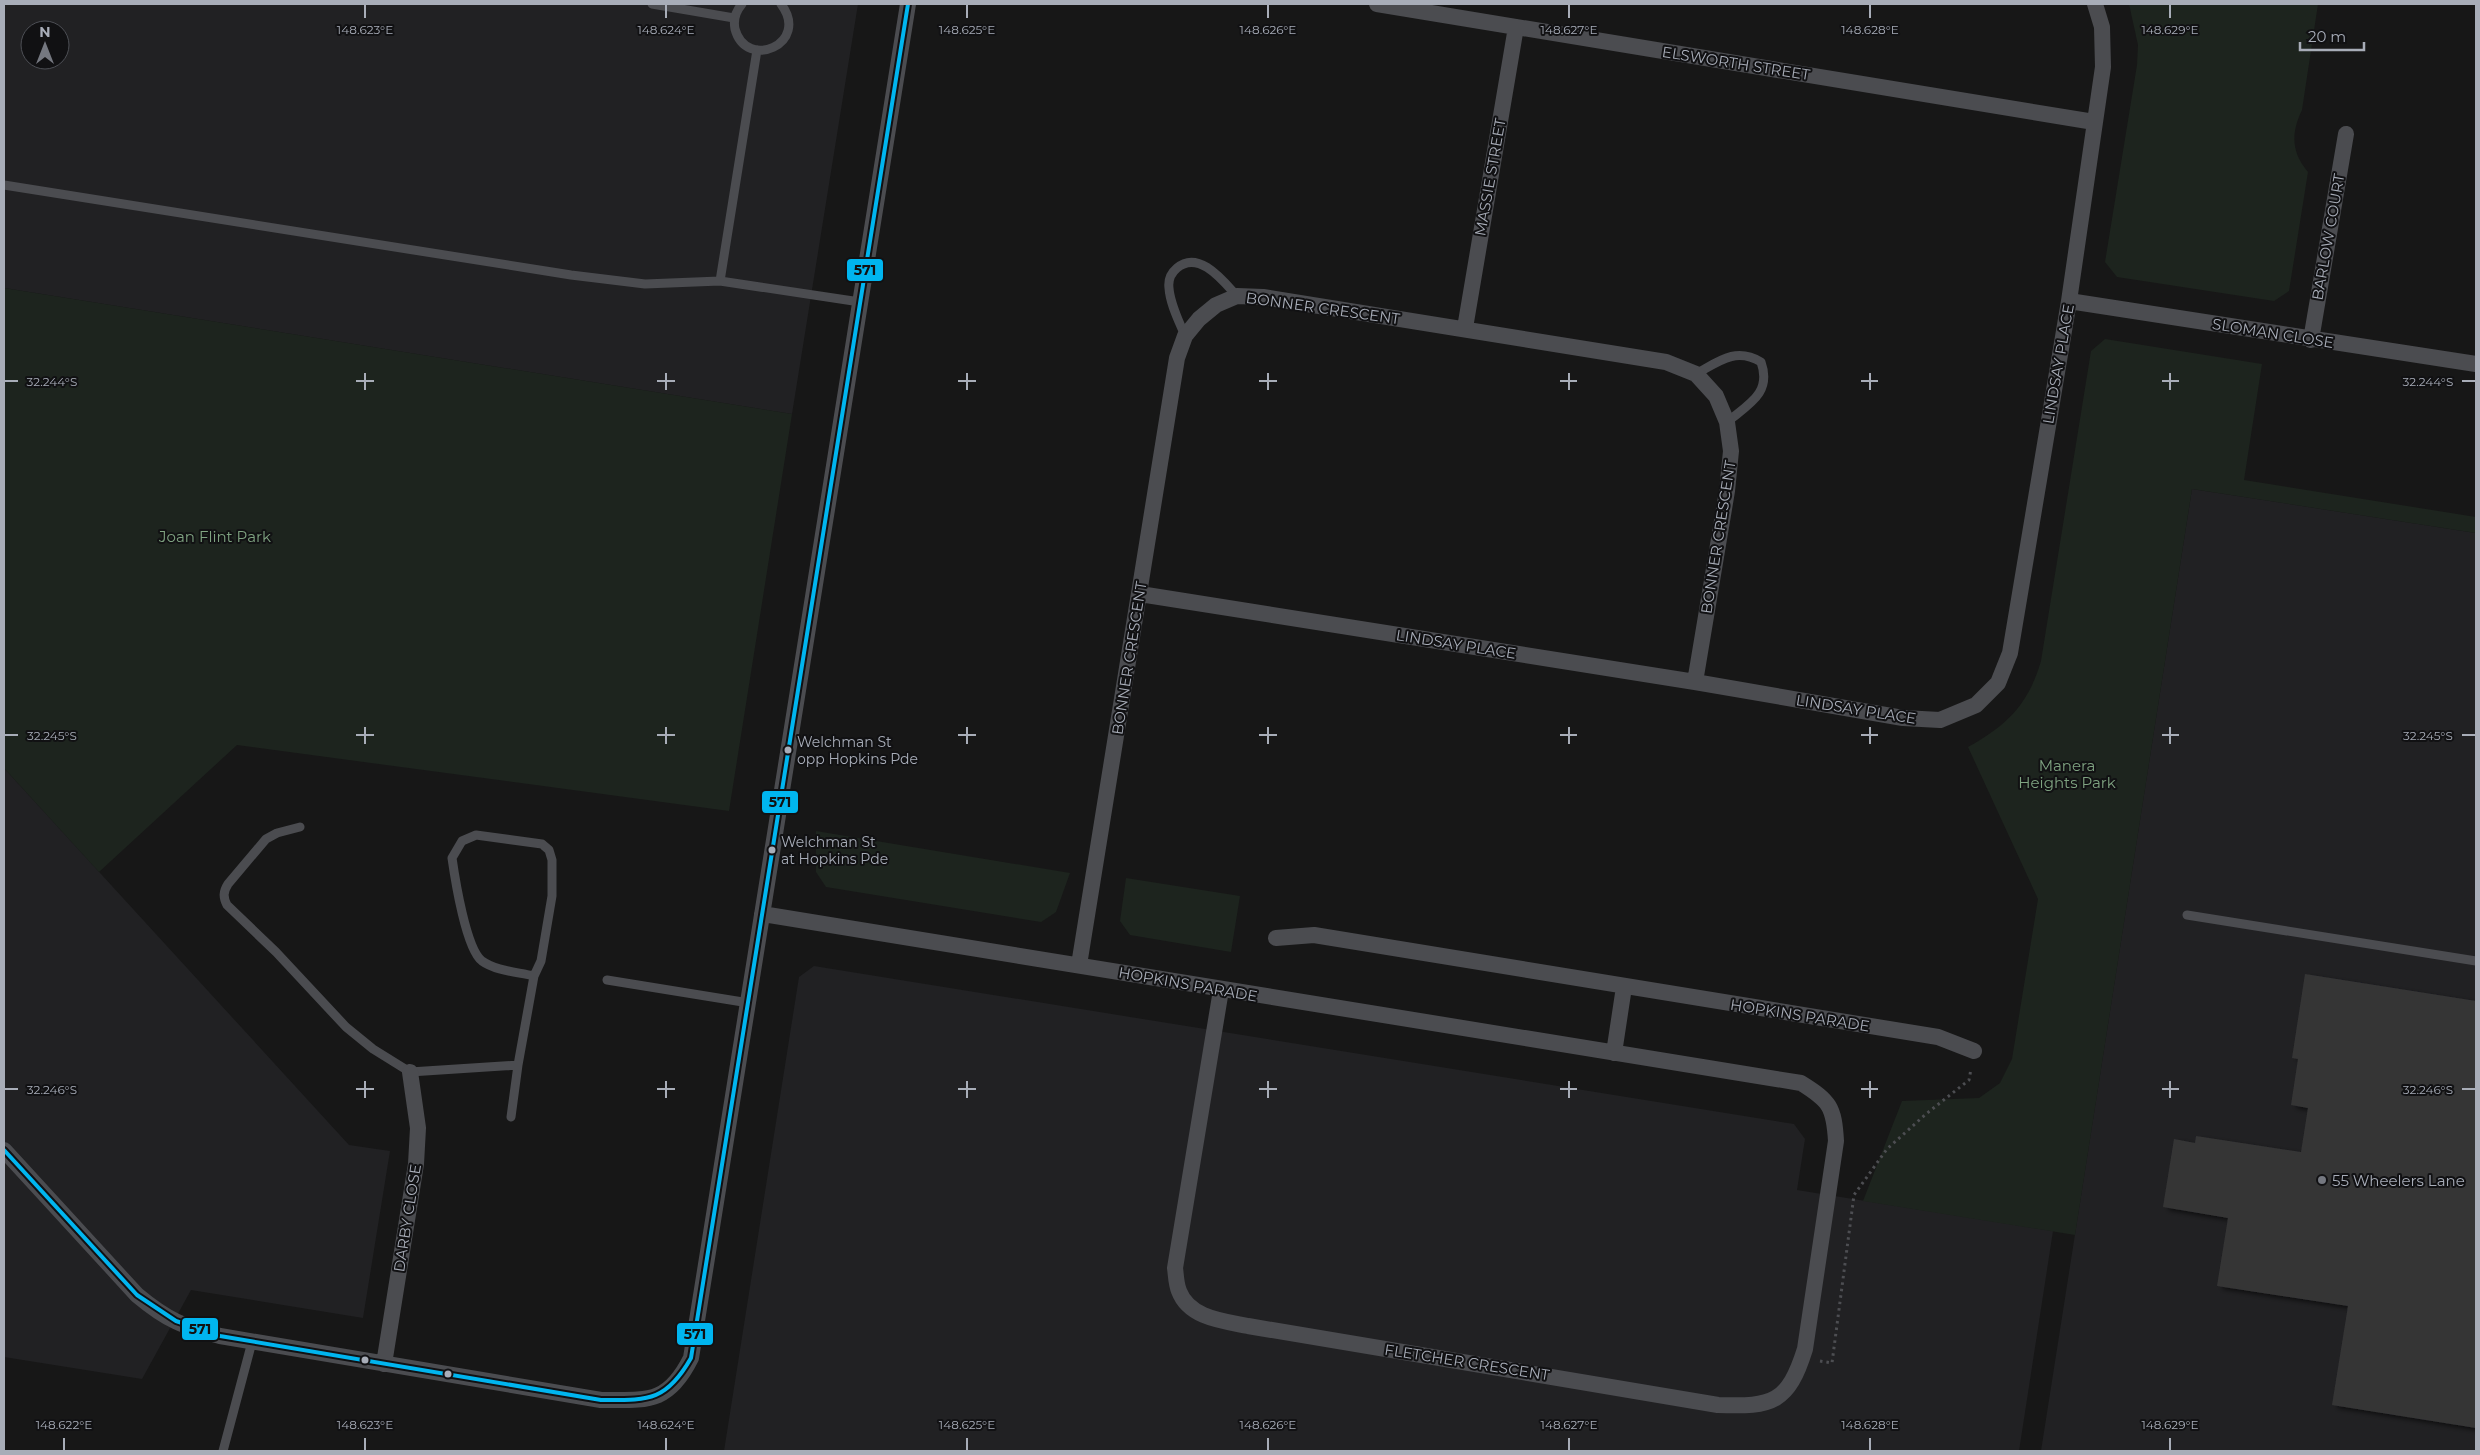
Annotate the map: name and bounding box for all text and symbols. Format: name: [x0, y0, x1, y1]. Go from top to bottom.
north arrow: [20, 20, 70, 70]
scale bar: [2300, 20, 2364, 52]
text: 148.623°E: [337, 22, 393, 37]
text: 148.624°E: [637, 22, 695, 37]
text: 148.625°E: [939, 22, 995, 37]
text: 148.626°E: [1240, 22, 1296, 37]
text: 148.627°E: [1541, 22, 1597, 37]
text: 148.628°E: [1841, 22, 1899, 37]
text: 148.629°E: [2141, 22, 2199, 37]
text: N: [39, 23, 51, 41]
text: 20 m: [2308, 27, 2346, 46]
street label: ELSWORTH STREET: [1661, 42, 1812, 84]
street label: MASSIE STREET: [1470, 116, 1510, 237]
street label: BARLOW COURT: [2308, 172, 2349, 302]
line badge: 571: [846, 258, 884, 282]
text: 571: [854, 261, 876, 279]
street label: BONNER CRESCENT: [1245, 288, 1402, 328]
street label: LINDSAY PLACE: [2038, 303, 2078, 425]
street label: SLOMAN CLOSE: [2211, 314, 2335, 352]
text: 32.244°S: [26, 374, 78, 389]
text: 32.244°S: [2402, 374, 2454, 389]
street label: BONNER CRESCENT: [1696, 458, 1740, 615]
park label: Joan Flint Park: [158, 527, 271, 546]
street label: BONNER CRESCENT: [1107, 579, 1151, 736]
street label: LINDSAY PLACE: [1395, 625, 1517, 663]
street label: LINDSAY PLACE: [1795, 690, 1917, 728]
text: 32.245°S: [27, 728, 77, 743]
text: 32.245°S: [2403, 728, 2453, 743]
place label: Welchman St opp Hopkins Pde: [797, 733, 918, 768]
marker: Welchman St opp Hopkins Pde: [783, 745, 793, 755]
park label: Manera Heights Park: [2018, 756, 2116, 792]
line badge: 571: [761, 790, 799, 814]
text: 571: [769, 793, 791, 811]
place label: Welchman St at Hopkins Pde: [781, 833, 888, 868]
marker: Welchman St at Hopkins Pde: [767, 845, 777, 855]
street label: HOPKINS PARADE: [1117, 962, 1259, 1006]
street label: HOPKINS PARADE: [1729, 995, 1871, 1035]
text: 32.246°S: [27, 1082, 77, 1097]
text: 32.246°S: [2403, 1082, 2453, 1097]
street label: DARBY CLOSE: [389, 1163, 425, 1273]
place label: 55 Wheelers Lane: [2332, 1171, 2465, 1190]
marker: 55 Wheelers Lane: [2316, 1174, 2328, 1186]
line badge: 571: [181, 1317, 219, 1341]
text: 571: [189, 1320, 211, 1338]
line badge: 571: [676, 1322, 714, 1346]
text: 571: [684, 1325, 706, 1343]
street label: FLETCHER CRESCENT: [1383, 1340, 1551, 1384]
unlabelled marker: [360, 1355, 370, 1365]
unlabelled marker: [443, 1369, 453, 1379]
text: 148.622°E: [36, 1417, 92, 1432]
text: 148.623°E: [337, 1417, 393, 1432]
text: 148.624°E: [637, 1417, 695, 1432]
text: 148.625°E: [939, 1417, 995, 1432]
text: 148.626°E: [1240, 1417, 1296, 1432]
text: 148.627°E: [1541, 1417, 1597, 1432]
text: 148.628°E: [1841, 1417, 1899, 1432]
text: 148.629°E: [2141, 1417, 2199, 1432]

